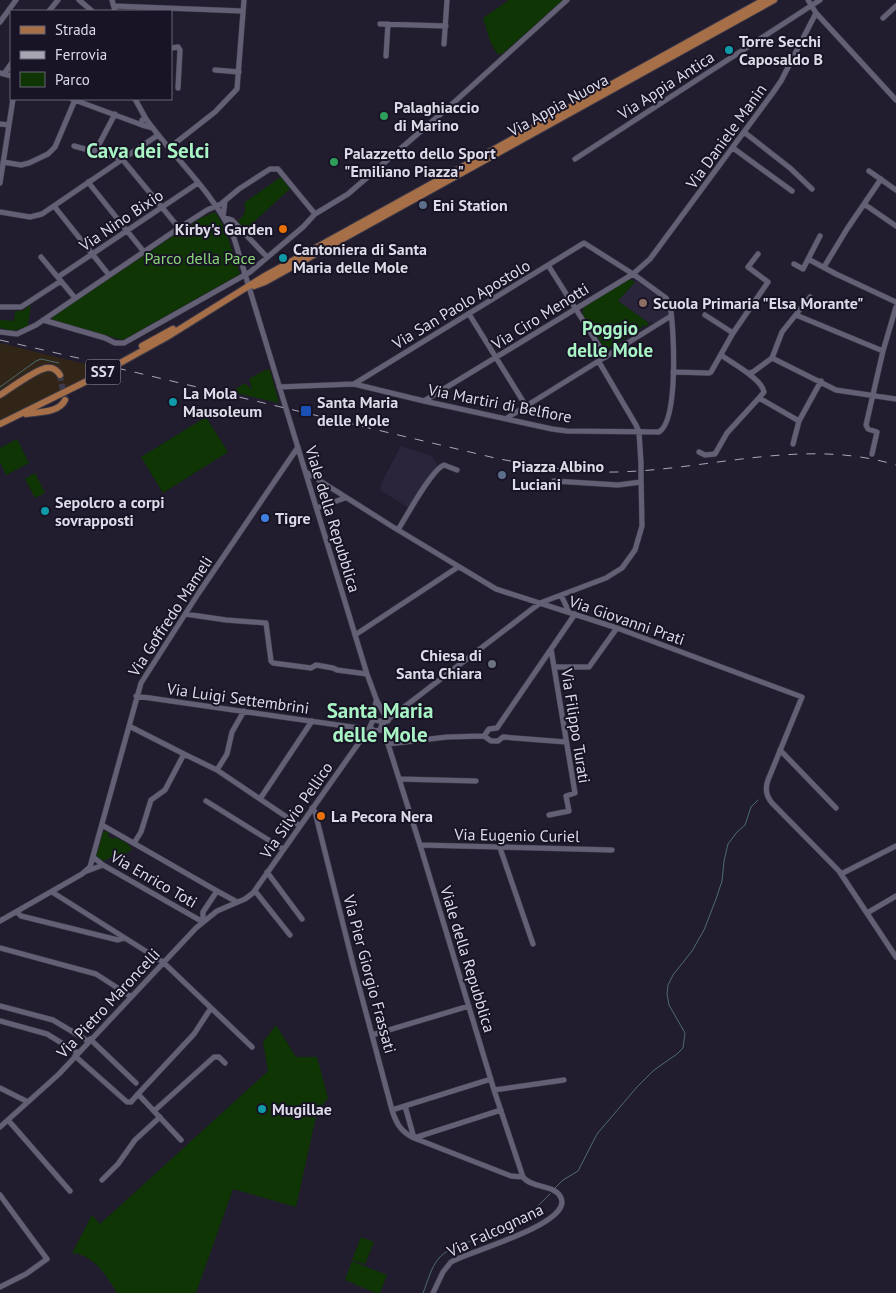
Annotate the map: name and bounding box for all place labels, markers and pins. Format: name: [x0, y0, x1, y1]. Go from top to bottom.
place label: Torre Secchi Caposaldo B: [739, 31, 823, 69]
marker: Torre Secchi Caposaldo B: [723, 44, 735, 56]
place label: Palaghiaccio di Marino: [394, 97, 480, 135]
marker: Palaghiaccio di Marino: [378, 110, 390, 122]
place label: Palazzetto dello Sport "Emiliano Piazza": [344, 143, 496, 181]
marker: Palazzetto dello Sport "Emiliano Piazza": [328, 156, 340, 168]
place label: Eni Station: [433, 195, 508, 215]
marker: Eni Station: [417, 199, 429, 211]
place label: Kirby's Garden: [175, 219, 273, 239]
marker: Kirby's Garden: [277, 223, 289, 235]
place label: Cantoniera di Santa Maria delle Mole: [293, 239, 427, 277]
marker: Cantoniera di Santa Maria delle Mole: [277, 252, 289, 264]
place label: Scuola Primaria "Elsa Morante": [653, 293, 863, 313]
marker: Scuola Primaria "Elsa Morante": [637, 297, 649, 309]
place label: La Mola Mausoleum: [183, 383, 262, 421]
place label: Santa Maria delle Mole: [317, 392, 398, 430]
marker: La Mola Mausoleum: [167, 396, 179, 408]
marker: Santa Maria delle Mole: [299, 404, 313, 418]
place label: Piazza Albino Luciani: [512, 456, 604, 494]
marker: Piazza Albino Luciani: [496, 469, 508, 481]
place label: Sepolcro a corpi sovrapposti: [55, 492, 165, 530]
marker: Sepolcro a corpi sovrapposti: [39, 505, 51, 517]
place label: Tigre: [275, 508, 311, 528]
marker: Tigre: [259, 512, 271, 524]
place label: Chiesa di Santa Chiara: [396, 645, 482, 683]
marker: Chiesa di Santa Chiara: [486, 658, 498, 670]
place label: La Pecora Nera: [331, 806, 433, 826]
marker: La Pecora Nera: [315, 810, 327, 822]
place label: Mugillae: [272, 1099, 332, 1119]
marker: Mugillae: [256, 1103, 268, 1115]

